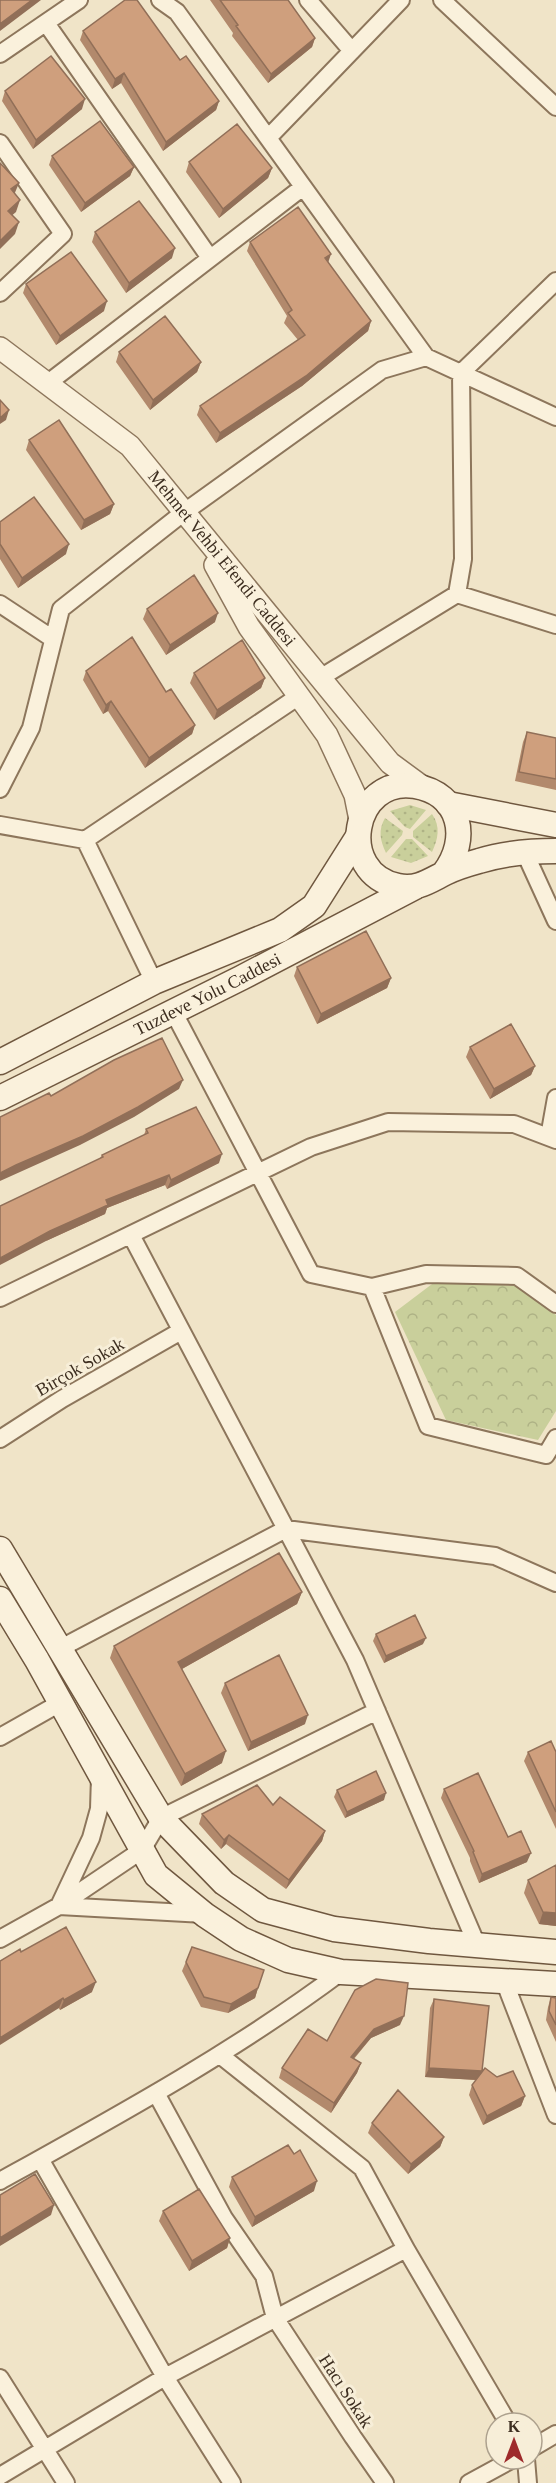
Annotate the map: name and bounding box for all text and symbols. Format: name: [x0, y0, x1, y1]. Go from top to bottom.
street label: Mehmet Vehbi Efendi Caddesi: [144, 466, 300, 650]
street label: Tuzdeve Yolu Caddesi: [131, 949, 284, 1040]
street label: Birçok Sokak: [32, 1334, 128, 1400]
street label: Hacı Sokak: [315, 2351, 377, 2431]
north arrow: [484, 2411, 544, 2471]
text: K: [508, 2418, 521, 2435]

